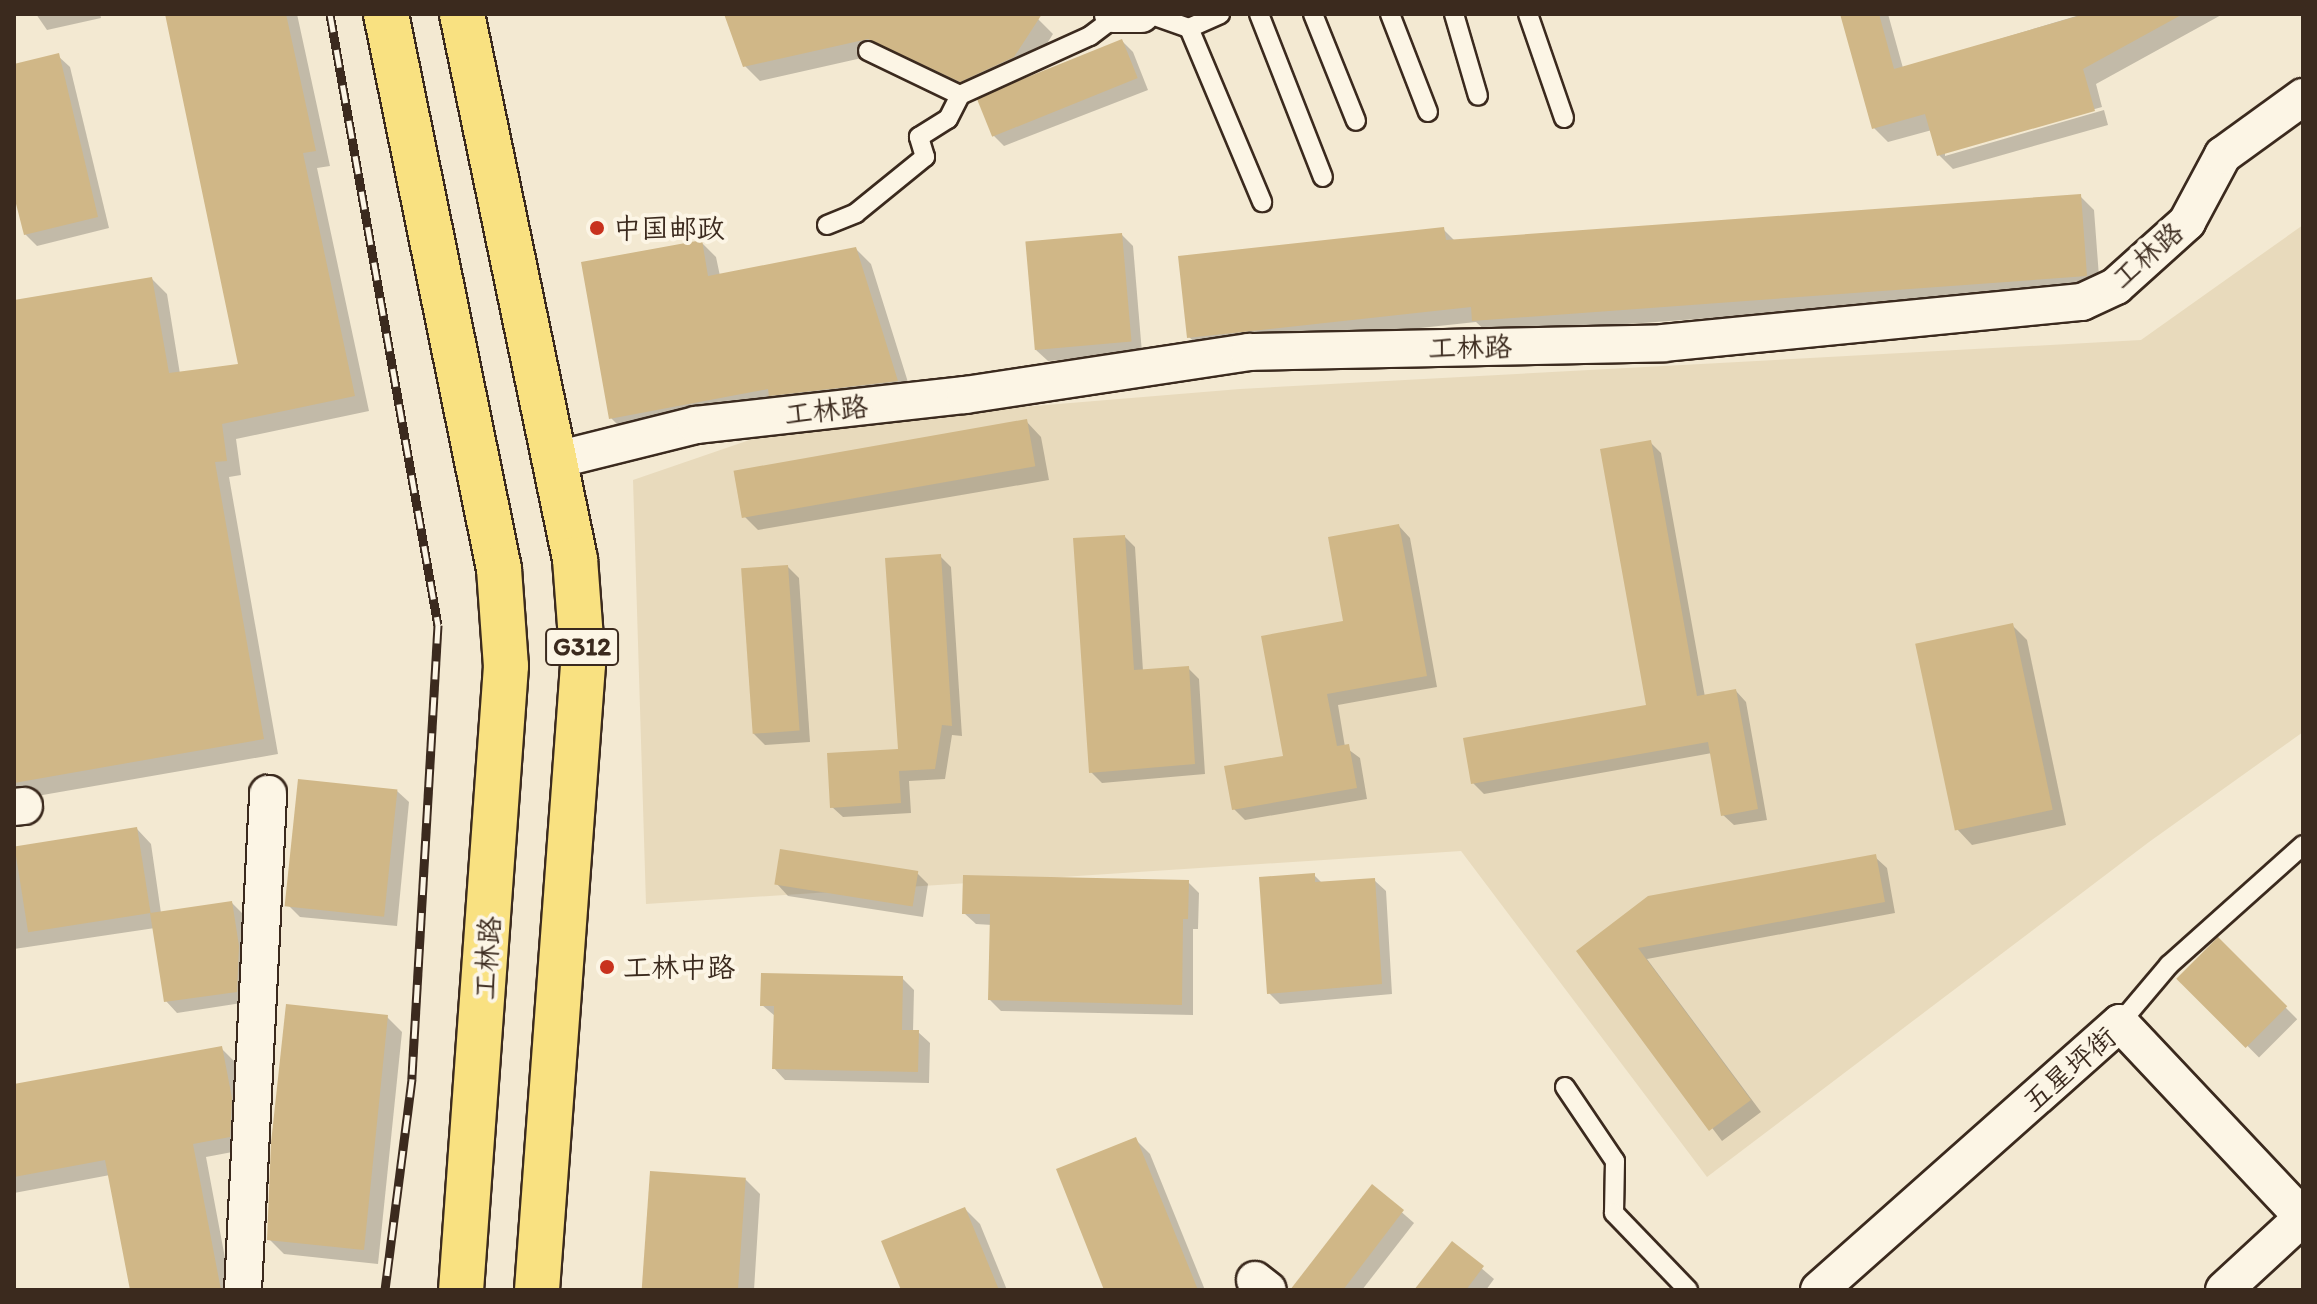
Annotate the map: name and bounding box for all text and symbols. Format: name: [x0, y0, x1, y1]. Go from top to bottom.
place label: 中国邮政: [613, 211, 725, 245]
street label: 工林路: [2104, 215, 2190, 295]
marker: 中国邮政: [588, 219, 606, 237]
street label: 工林路: [1428, 329, 1512, 365]
street label: 工林路: [782, 389, 870, 431]
road number: G312: [544, 625, 620, 669]
street label: 工林路: [467, 915, 507, 1001]
place label: 工林中路: [623, 950, 735, 984]
marker: 工林中路: [598, 958, 616, 976]
street label: 五星坪街: [2016, 1020, 2122, 1118]

